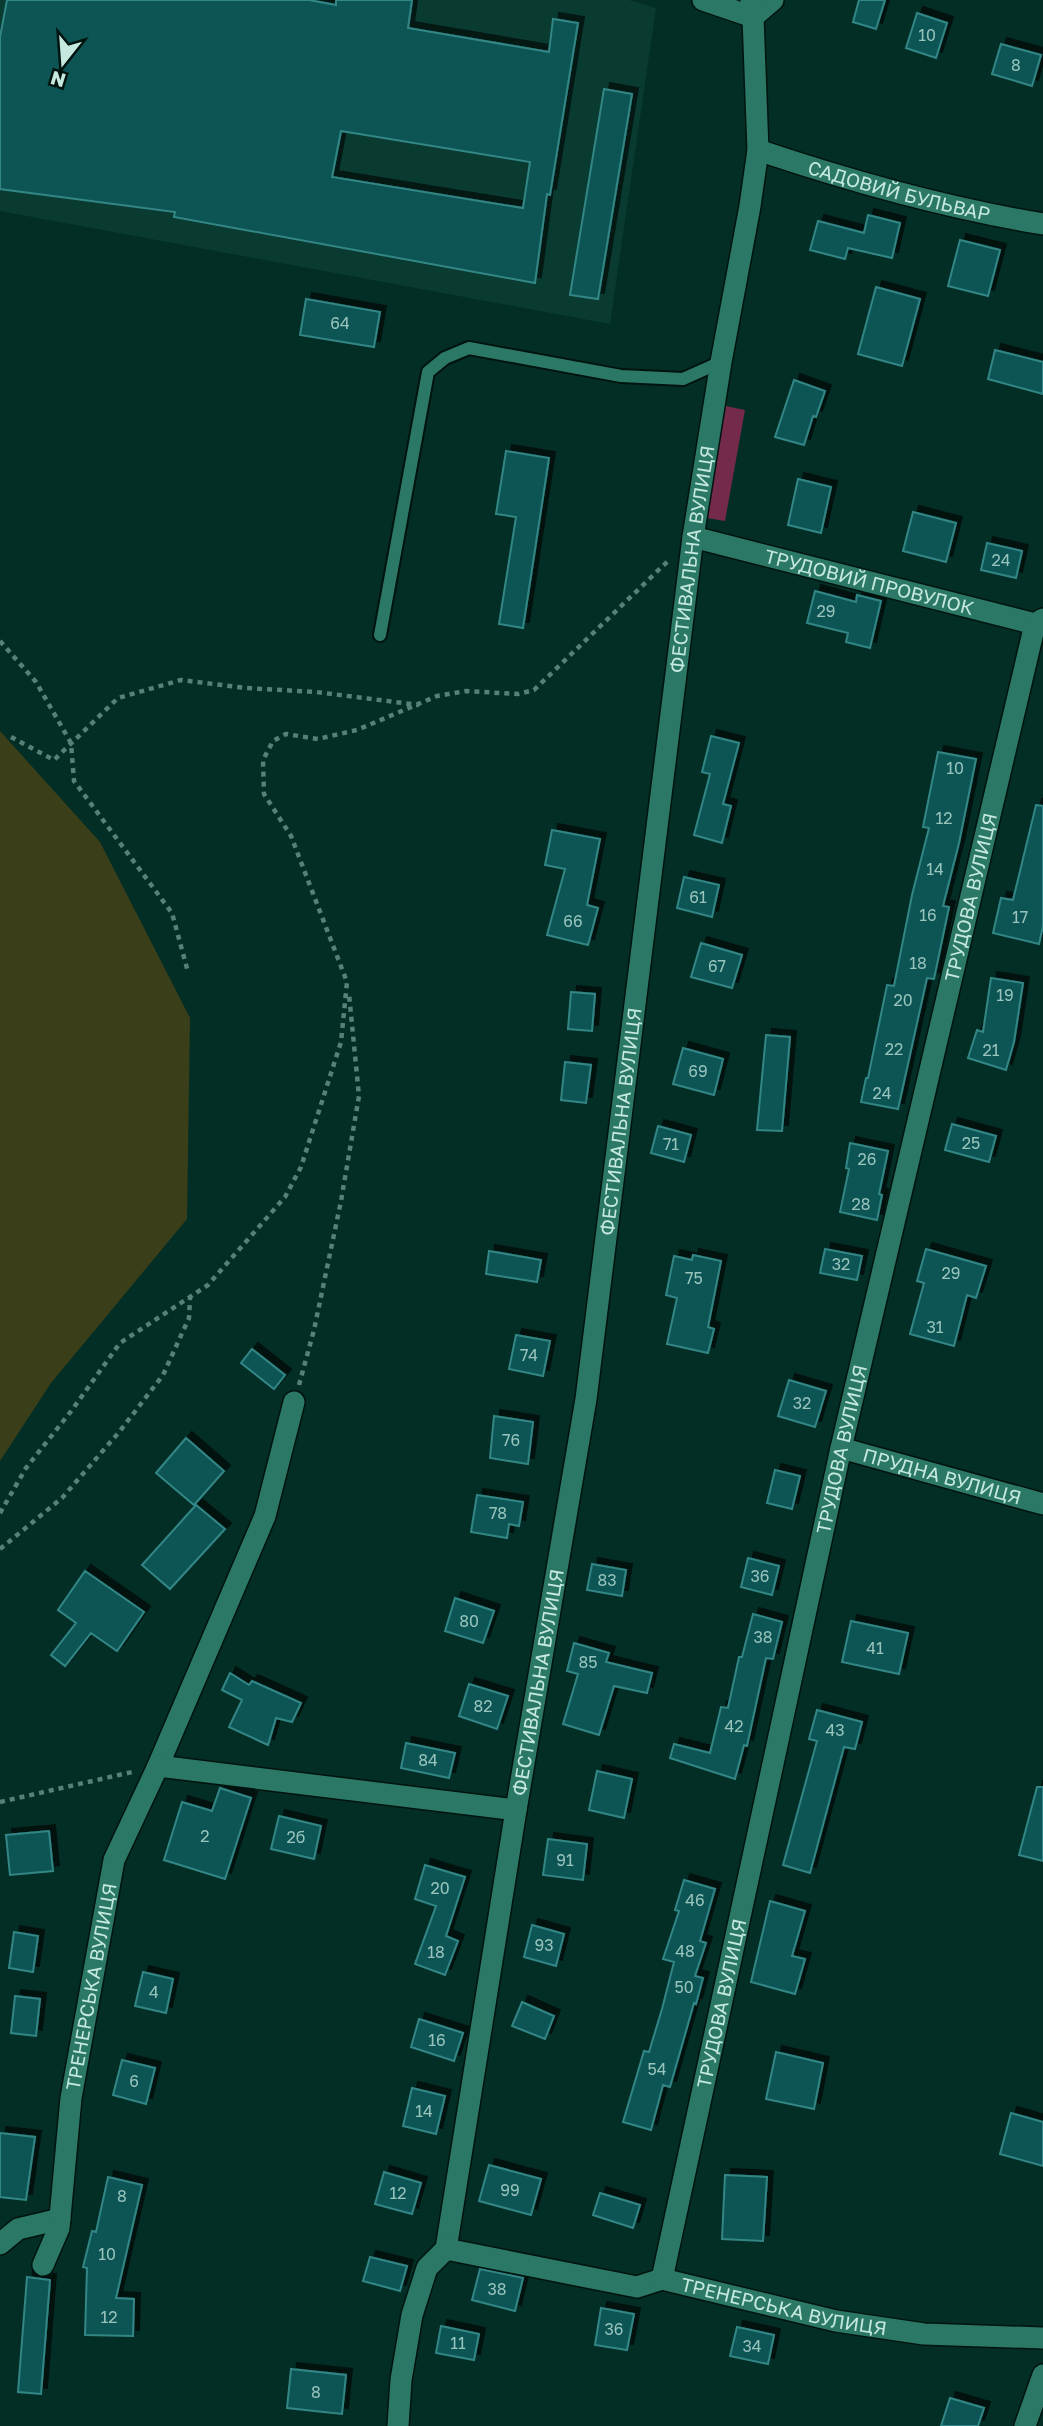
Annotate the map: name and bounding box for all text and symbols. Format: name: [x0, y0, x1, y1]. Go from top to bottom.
house number: 10: [918, 25, 936, 45]
north arrow: [28, 28, 98, 98]
house number: 8: [1011, 55, 1021, 75]
text: N: [48, 67, 68, 93]
street label: САДОВИЙ БУЛЬВАР: [805, 155, 992, 225]
house number: 64: [330, 313, 350, 333]
street label: ФЕСТИВАЛЬНА ВУЛИЦЯ: [664, 444, 719, 674]
street label: ТРУДОВИЙ ПРОВУЛОК: [762, 544, 977, 619]
house number: 24: [991, 550, 1011, 570]
house number: 29: [817, 601, 835, 621]
house number: 10: [946, 758, 964, 778]
house number: 12: [935, 808, 953, 828]
street label: ТРУДОВА ВУЛИЦЯ: [939, 810, 1001, 984]
house number: 14: [926, 859, 944, 879]
house number: 61: [689, 887, 707, 907]
house number: 16: [919, 905, 937, 925]
house number: 17: [1012, 907, 1028, 927]
house number: 66: [563, 911, 583, 931]
house number: 18: [909, 953, 927, 973]
house number: 67: [708, 956, 726, 976]
house number: 19: [996, 985, 1014, 1005]
house number: 20: [893, 990, 913, 1010]
street label: ФЕСТИВАЛЬНА ВУЛИЦЯ: [594, 1006, 645, 1237]
house number: 22: [885, 1039, 903, 1059]
house number: 21: [982, 1040, 1000, 1060]
house number: 69: [688, 1061, 708, 1081]
house number: 24: [872, 1083, 892, 1103]
house number: 25: [962, 1133, 980, 1153]
house number: 71: [663, 1134, 679, 1154]
house number: 26: [858, 1149, 876, 1169]
house number: 28: [851, 1194, 871, 1214]
house number: 32: [832, 1254, 850, 1274]
house number: 29: [942, 1263, 960, 1283]
house number: 75: [685, 1268, 703, 1288]
house number: 31: [926, 1317, 944, 1337]
house number: 74: [520, 1345, 538, 1365]
street label: ТРУДОВА ВУЛИЦЯ: [811, 1362, 871, 1536]
house number: 32: [793, 1393, 811, 1413]
house number: 76: [502, 1430, 520, 1450]
street label: ПРУДНА ВУЛИЦЯ: [861, 1443, 1024, 1508]
house number: 78: [489, 1503, 507, 1523]
house number: 36: [750, 1566, 770, 1586]
street label: ФЕСТИВАЛЬНА ВУЛИЦЯ: [507, 1567, 568, 1797]
house number: 83: [597, 1570, 617, 1590]
house number: 80: [459, 1611, 479, 1631]
house number: 38: [753, 1627, 773, 1647]
house number: 41: [866, 1638, 884, 1658]
house number: 85: [578, 1652, 598, 1672]
house number: 82: [473, 1696, 493, 1716]
house number: 42: [724, 1716, 744, 1736]
house number: 43: [825, 1720, 845, 1740]
house number: 84: [418, 1750, 438, 1770]
house number: 2: [200, 1826, 210, 1846]
house number: 2б: [287, 1827, 305, 1847]
house number: 91: [556, 1850, 574, 1870]
house number: 20: [430, 1878, 450, 1898]
street label: ТРЕНЕРСЬКА ВУЛИЦЯ: [61, 1881, 121, 2092]
house number: 46: [685, 1890, 705, 1910]
street label: ТРУДОВА ВУЛИЦЯ: [691, 1916, 750, 2090]
house number: 93: [534, 1935, 554, 1955]
house number: 48: [675, 1941, 695, 1961]
house number: 18: [427, 1942, 445, 1962]
house number: 50: [674, 1977, 694, 1997]
house number: 4: [149, 1982, 159, 2002]
house number: 16: [428, 2030, 446, 2050]
house number: 54: [647, 2059, 667, 2079]
house number: 6: [129, 2071, 139, 2091]
house number: 14: [415, 2101, 433, 2121]
house number: 99: [500, 2180, 520, 2200]
house number: 12: [389, 2183, 407, 2203]
house number: 8: [117, 2186, 127, 2206]
house number: 10: [98, 2244, 116, 2264]
street label: ТРЕНЕРСЬКА ВУЛИЦЯ: [679, 2272, 888, 2339]
house number: 38: [487, 2279, 507, 2299]
house number: 12: [100, 2307, 118, 2327]
house number: 36: [604, 2319, 624, 2339]
house number: 11: [450, 2333, 466, 2353]
house number: 34: [742, 2336, 762, 2356]
house number: 8: [311, 2382, 321, 2402]

